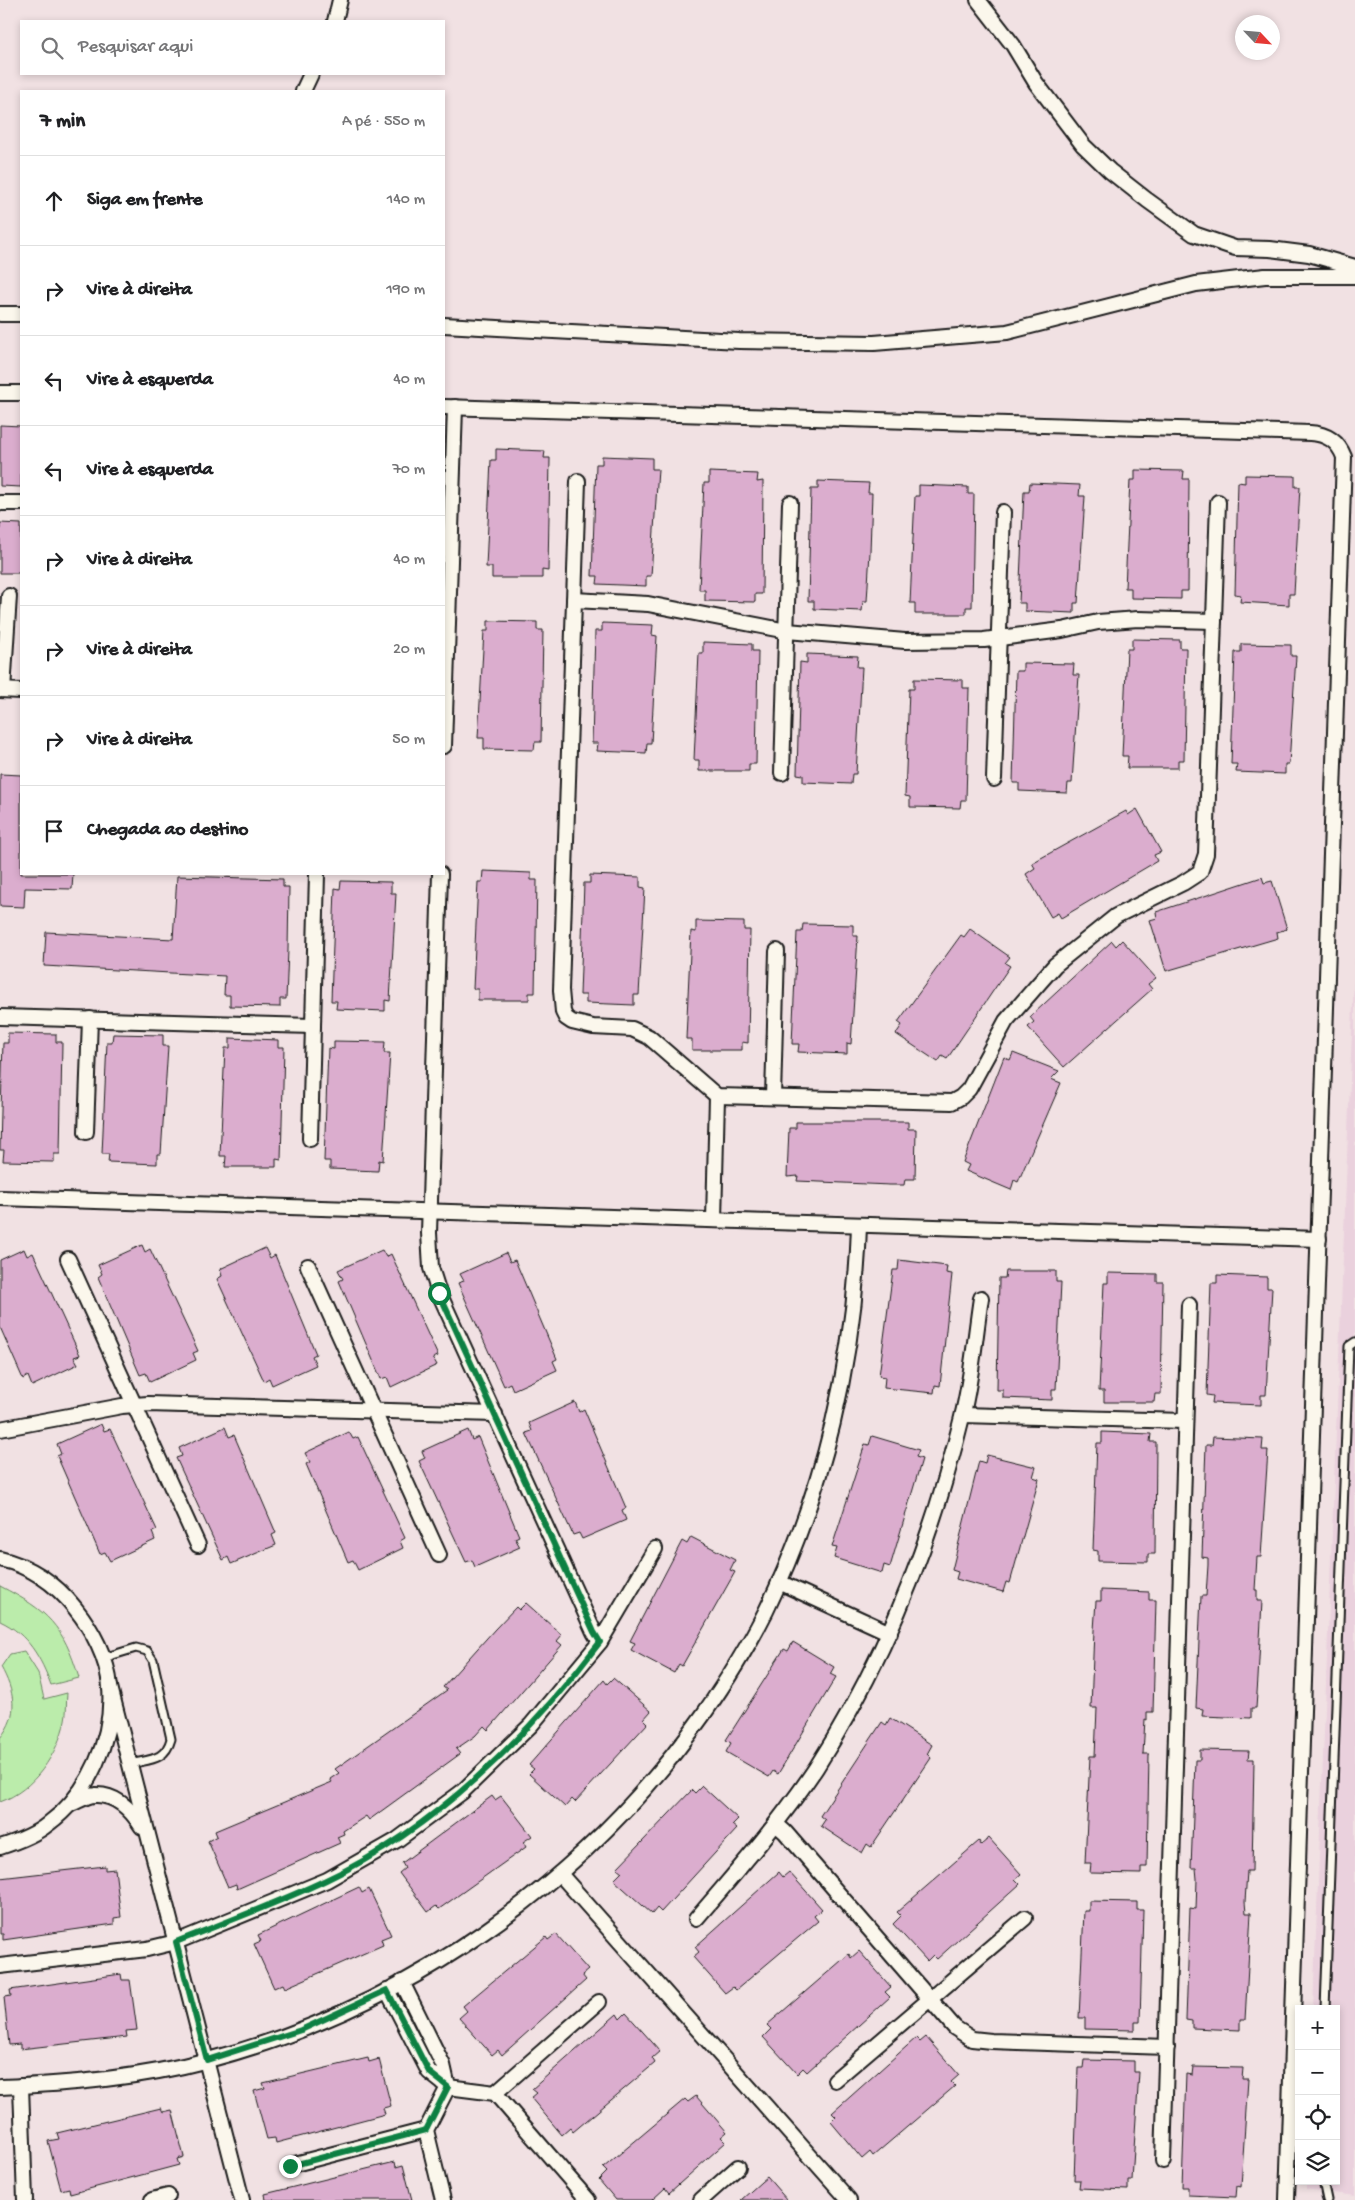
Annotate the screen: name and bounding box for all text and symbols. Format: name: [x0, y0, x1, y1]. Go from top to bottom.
north arrow: [1235, 15, 1280, 60]
search box: [20, 20, 445, 75]
icon: search: [38, 34, 66, 62]
text: Pesquisar aqui: [78, 36, 193, 59]
text: 7 min: [40, 110, 85, 135]
text: A pé · 550 m: [342, 113, 425, 132]
icon: ahead: [40, 187, 68, 215]
text: Siga em frente: [87, 189, 203, 212]
text: 140 m: [387, 191, 425, 210]
icon: right: [40, 277, 68, 305]
text: Vire à direita: [87, 279, 192, 302]
text: 190 m: [386, 281, 425, 300]
icon: left: [40, 367, 68, 395]
text: Vire à esquerda: [87, 369, 213, 392]
text: 40 m: [393, 371, 425, 390]
icon: left: [40, 457, 68, 485]
text: Vire à esquerda: [87, 459, 213, 482]
text: 70 m: [392, 461, 425, 480]
icon: right: [40, 547, 68, 575]
text: Vire à direita: [87, 549, 192, 572]
text: 40 m: [393, 551, 425, 570]
icon: right: [40, 637, 68, 665]
text: Vire à direita: [87, 639, 192, 662]
text: 20 m: [393, 641, 425, 660]
icon: right: [40, 727, 68, 755]
text: Vire à direita: [87, 729, 192, 752]
text: 50 m: [392, 731, 425, 750]
icon: arrive: [40, 817, 68, 845]
text: Chegada ao destino: [87, 819, 248, 842]
route start: [428, 1282, 451, 1305]
map controls: [1295, 2005, 1340, 2185]
button: +: [1295, 2005, 1340, 2050]
button: −: [1295, 2050, 1340, 2095]
button: locate: [1295, 2095, 1340, 2140]
button: layers: [1295, 2140, 1340, 2185]
route end: [279, 2155, 302, 2178]

